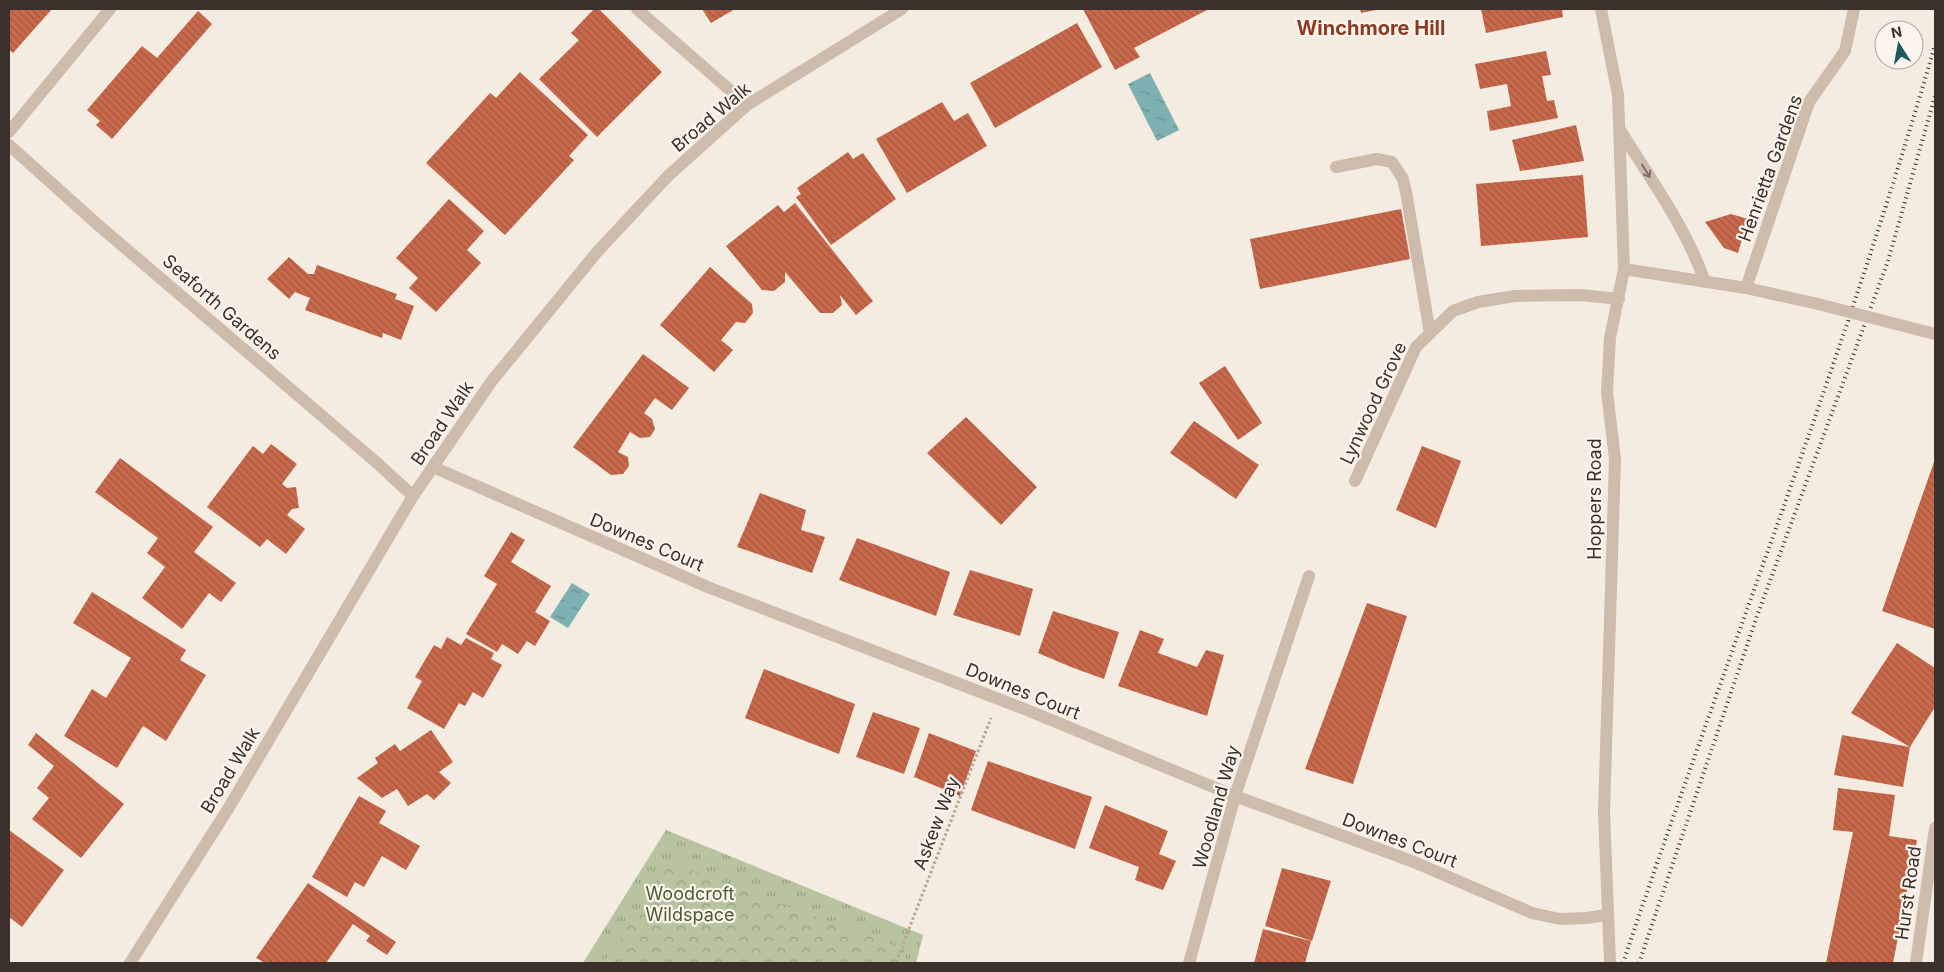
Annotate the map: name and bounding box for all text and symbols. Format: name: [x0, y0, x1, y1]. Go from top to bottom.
district label: Winchmore Hill: [1297, 16, 1445, 40]
north arrow: [1874, 20, 1924, 70]
text: N: [1890, 22, 1903, 41]
street label: Broad Walk: [667, 78, 755, 156]
street label: Henrietta Gardens: [1734, 92, 1806, 244]
one-way arrow: [1641, 164, 1651, 178]
street label: Seaforth Gardens: [159, 250, 285, 364]
street label: Lynwood Grove: [1336, 339, 1410, 467]
street label: Broad Walk: [406, 377, 478, 469]
street label: Hoppers Road: [1584, 438, 1605, 560]
street label: Downes Court: [587, 509, 707, 575]
street label: Downes Court: [963, 659, 1083, 724]
street label: Broad Walk: [196, 723, 264, 817]
street label: Woodland Way: [1188, 743, 1244, 871]
street label: Askew Way: [909, 773, 963, 873]
street label: Downes Court: [1340, 808, 1461, 872]
street label: Hurst Road: [1891, 845, 1925, 941]
park label: Woodcroft Wildspace: [645, 883, 735, 925]

